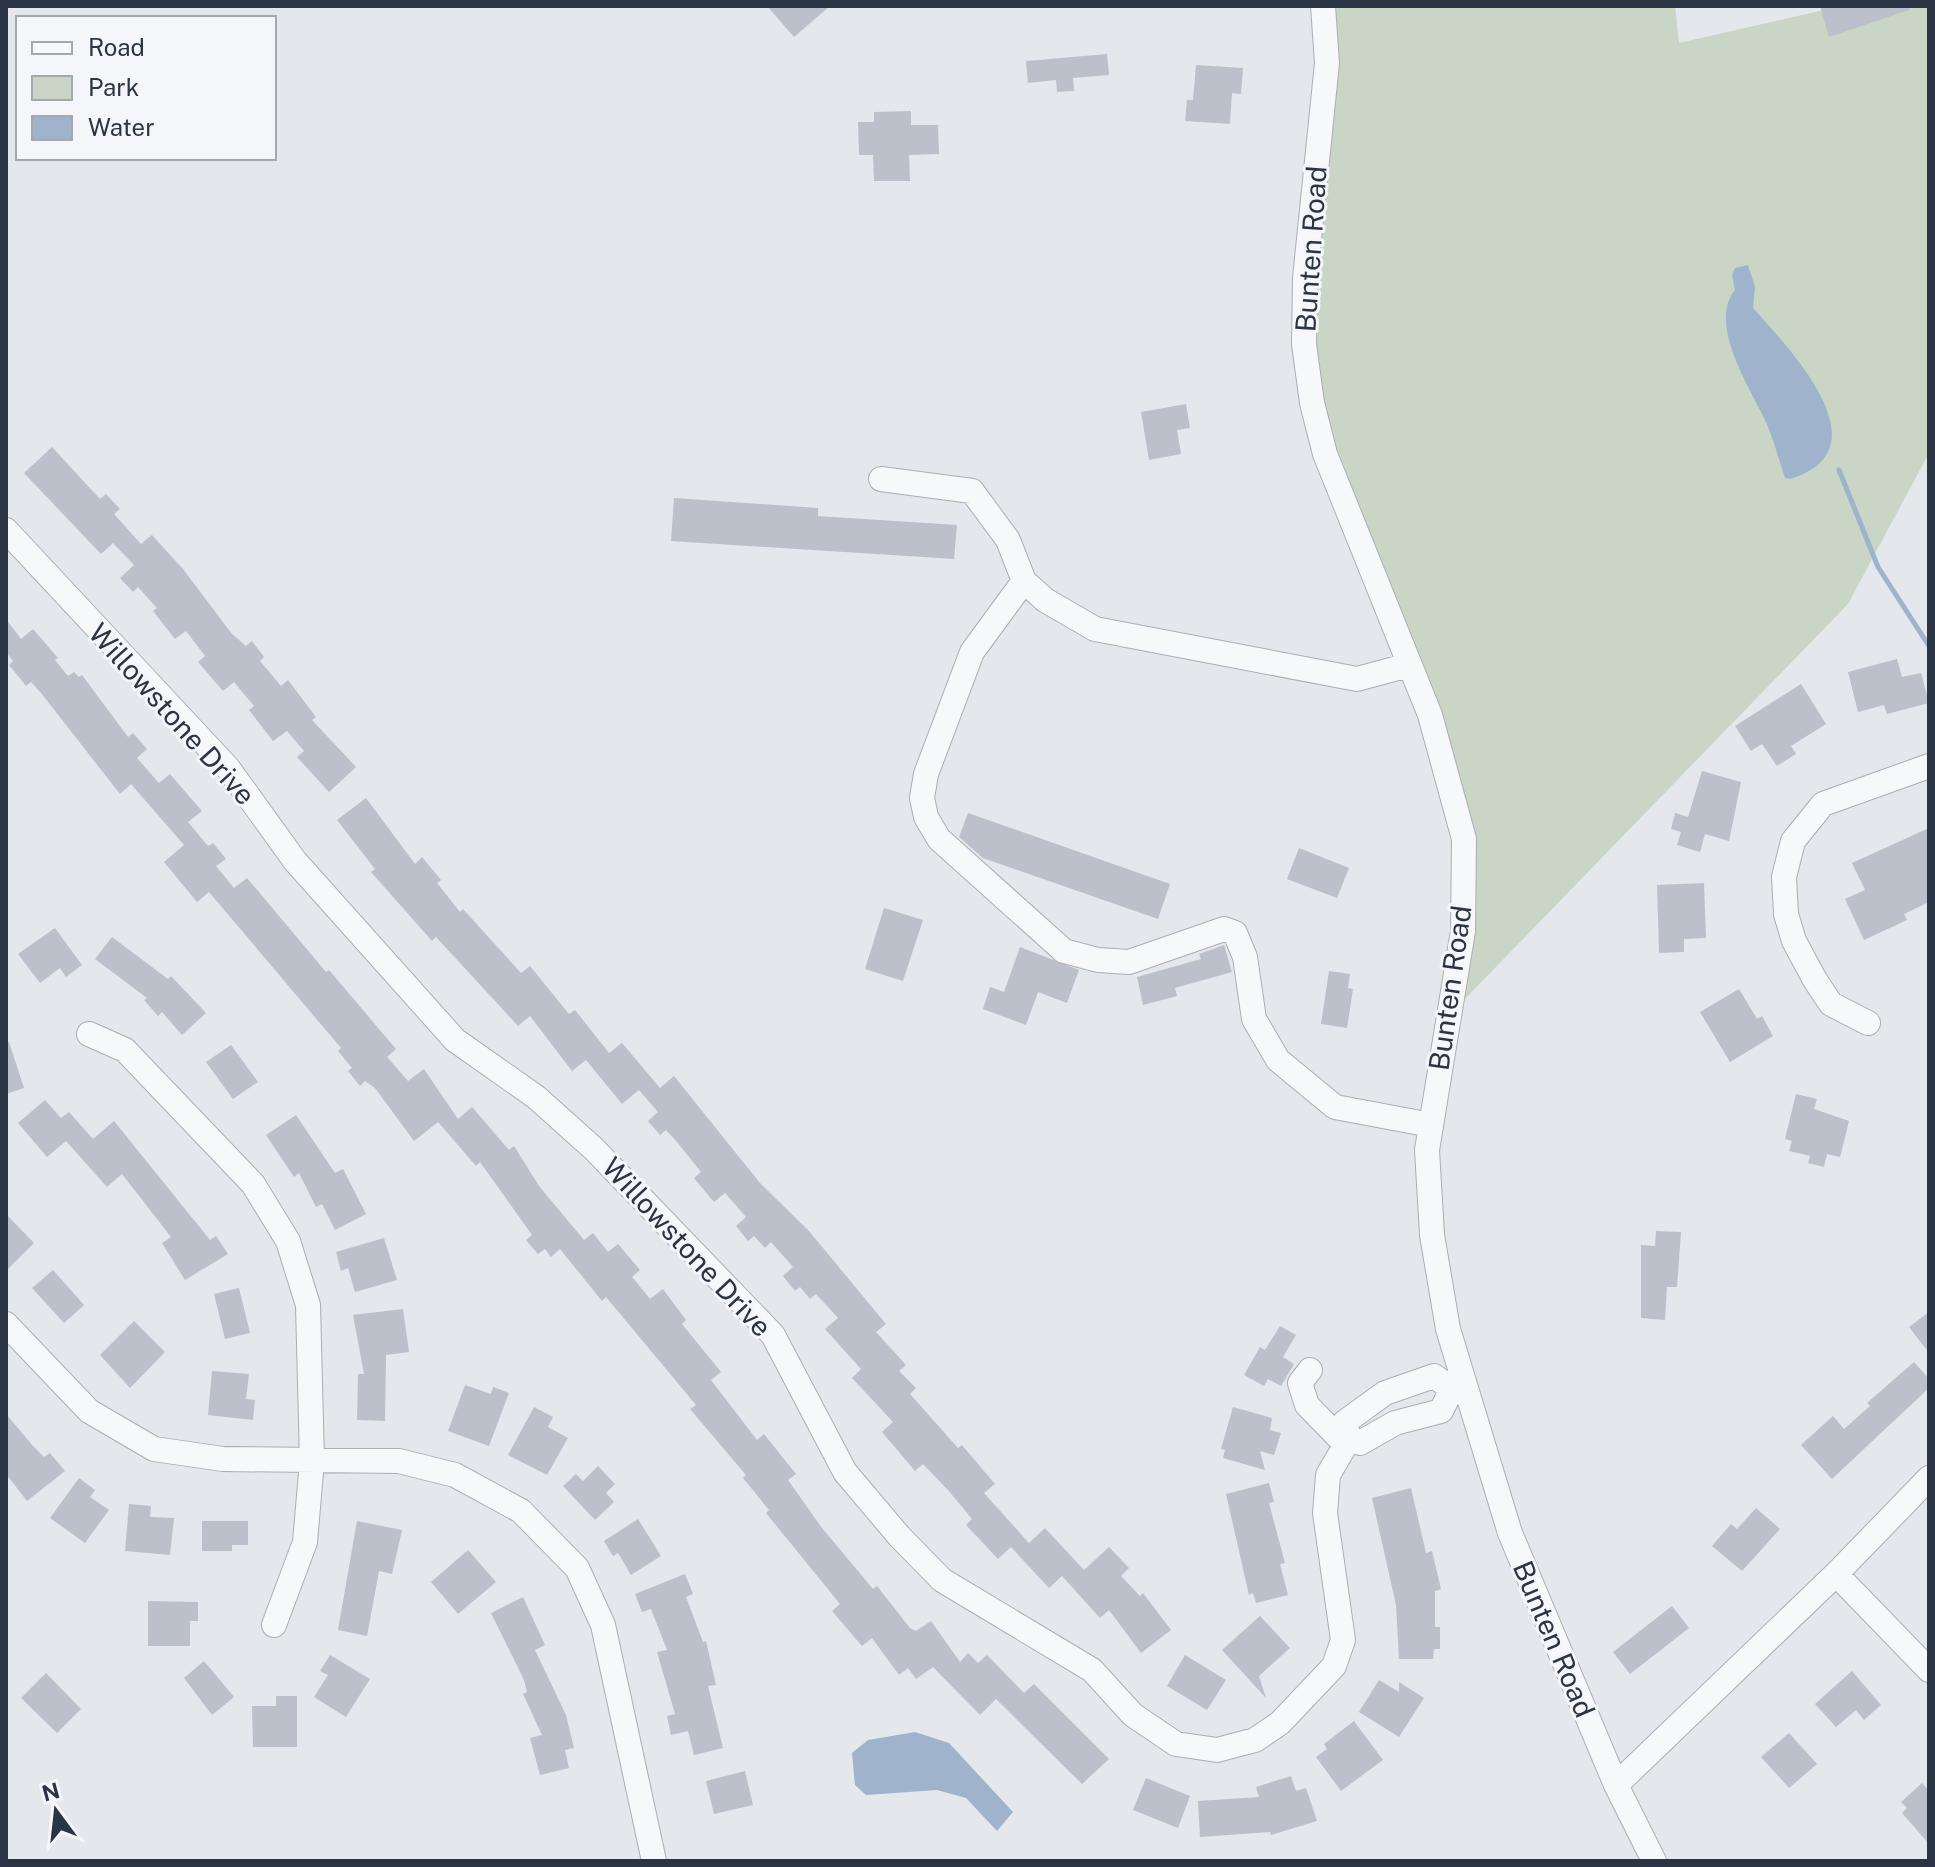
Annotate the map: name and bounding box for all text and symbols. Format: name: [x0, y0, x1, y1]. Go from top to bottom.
legend: [16, 16, 276, 160]
text: Road: [88, 33, 145, 61]
text: Park: [88, 73, 139, 101]
text: Water: [88, 113, 155, 141]
street label: Bunten Road: [1288, 165, 1333, 333]
street label: Willowstone Drive: [82, 616, 262, 811]
street label: Bunten Road: [1422, 903, 1477, 1073]
street label: Willowstone Drive: [596, 1150, 779, 1343]
street label: Bunten Road: [1507, 1556, 1602, 1722]
north arrow: [16, 1771, 96, 1851]
text: N: [39, 1777, 63, 1806]

